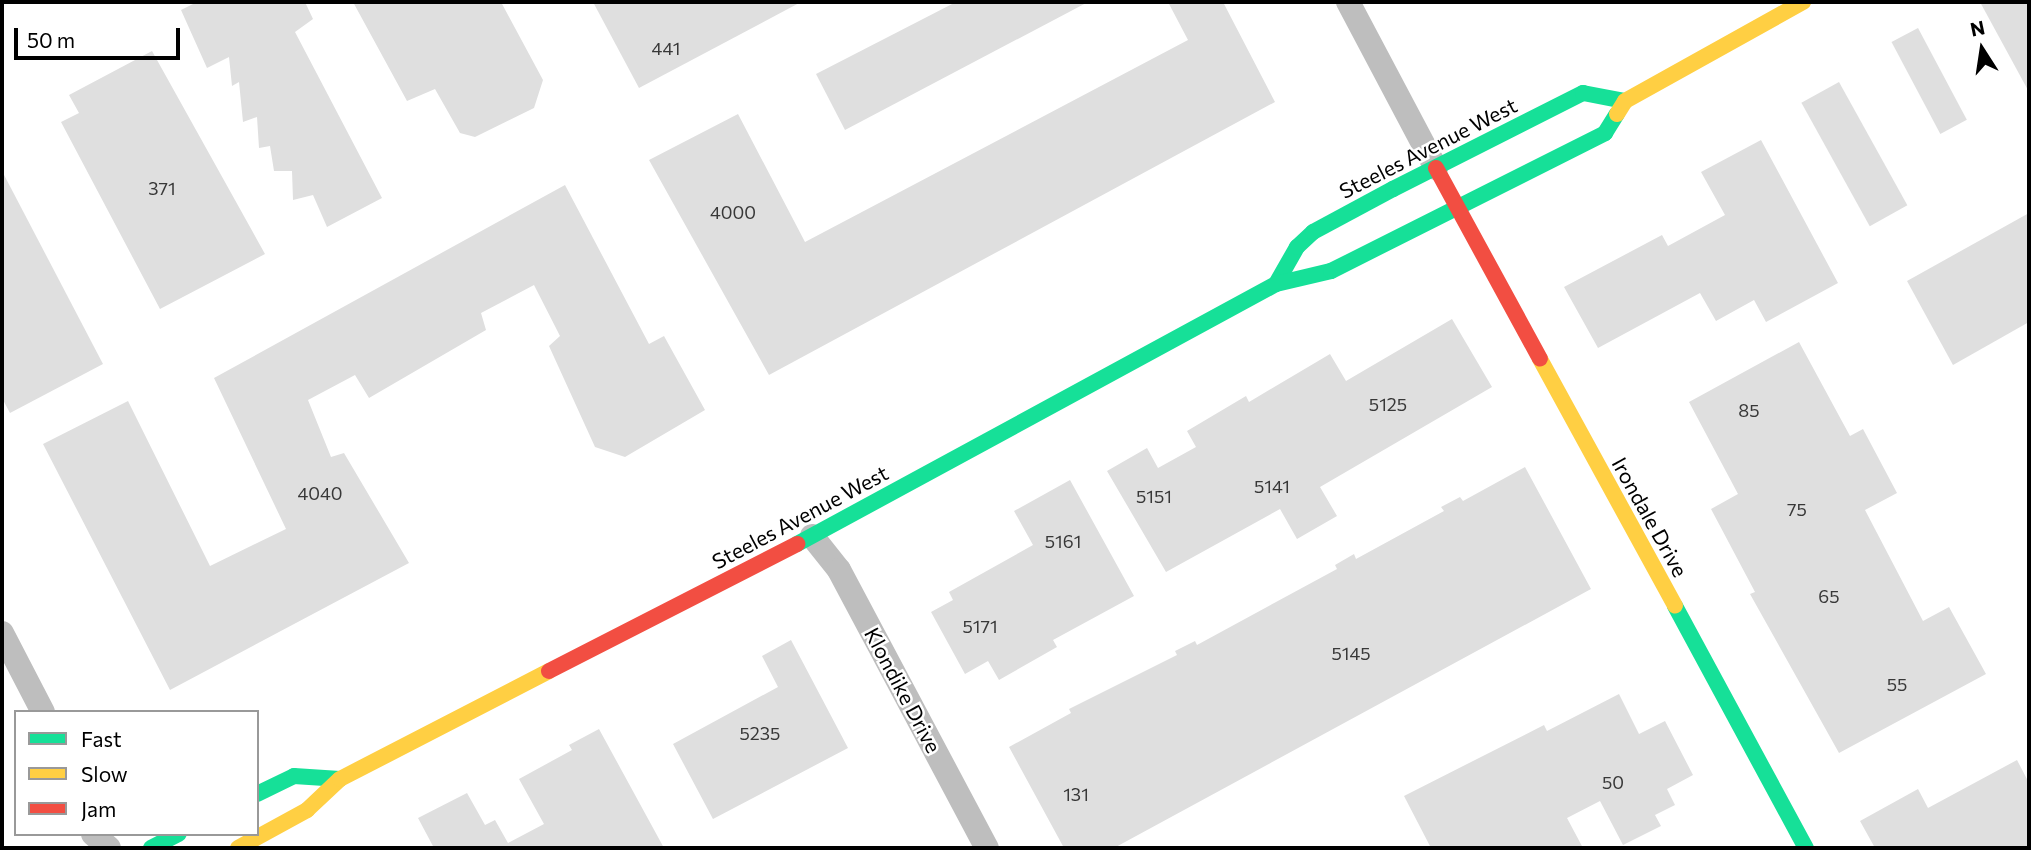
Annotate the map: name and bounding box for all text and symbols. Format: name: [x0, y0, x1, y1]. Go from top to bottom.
scale bar: [18, 14, 184, 58]
north arrow: [1947, 14, 2017, 84]
text: N: [1968, 15, 1987, 41]
text: 50 m: [27, 27, 75, 52]
house number: 441: [652, 37, 680, 59]
street label: Steeles Avenue West: [1335, 92, 1521, 204]
house number: 371: [148, 177, 176, 199]
house number: 4000: [710, 201, 756, 223]
house number: 5125: [1369, 393, 1407, 415]
house number: 85: [1738, 399, 1760, 421]
street label: Irondale Drive: [1607, 453, 1693, 581]
street label: Steeles Avenue West: [708, 460, 892, 574]
house number: 5141: [1254, 475, 1290, 497]
house number: 4040: [297, 482, 343, 504]
house number: 5151: [1136, 485, 1172, 507]
house number: 75: [1787, 498, 1807, 520]
house number: 5161: [1045, 530, 1081, 552]
house number: 65: [1818, 585, 1840, 607]
house number: 5171: [962, 615, 998, 637]
street label: Klondike Drive: [859, 623, 947, 757]
house number: 5145: [1331, 642, 1371, 664]
house number: 55: [1887, 673, 1907, 695]
legend: [14, 710, 259, 836]
house number: 5235: [740, 722, 780, 744]
text: Fast: [81, 726, 122, 751]
text: Slow: [81, 761, 128, 786]
house number: 50: [1602, 771, 1624, 793]
house number: 131: [1063, 783, 1089, 805]
text: Jam: [81, 796, 116, 821]

